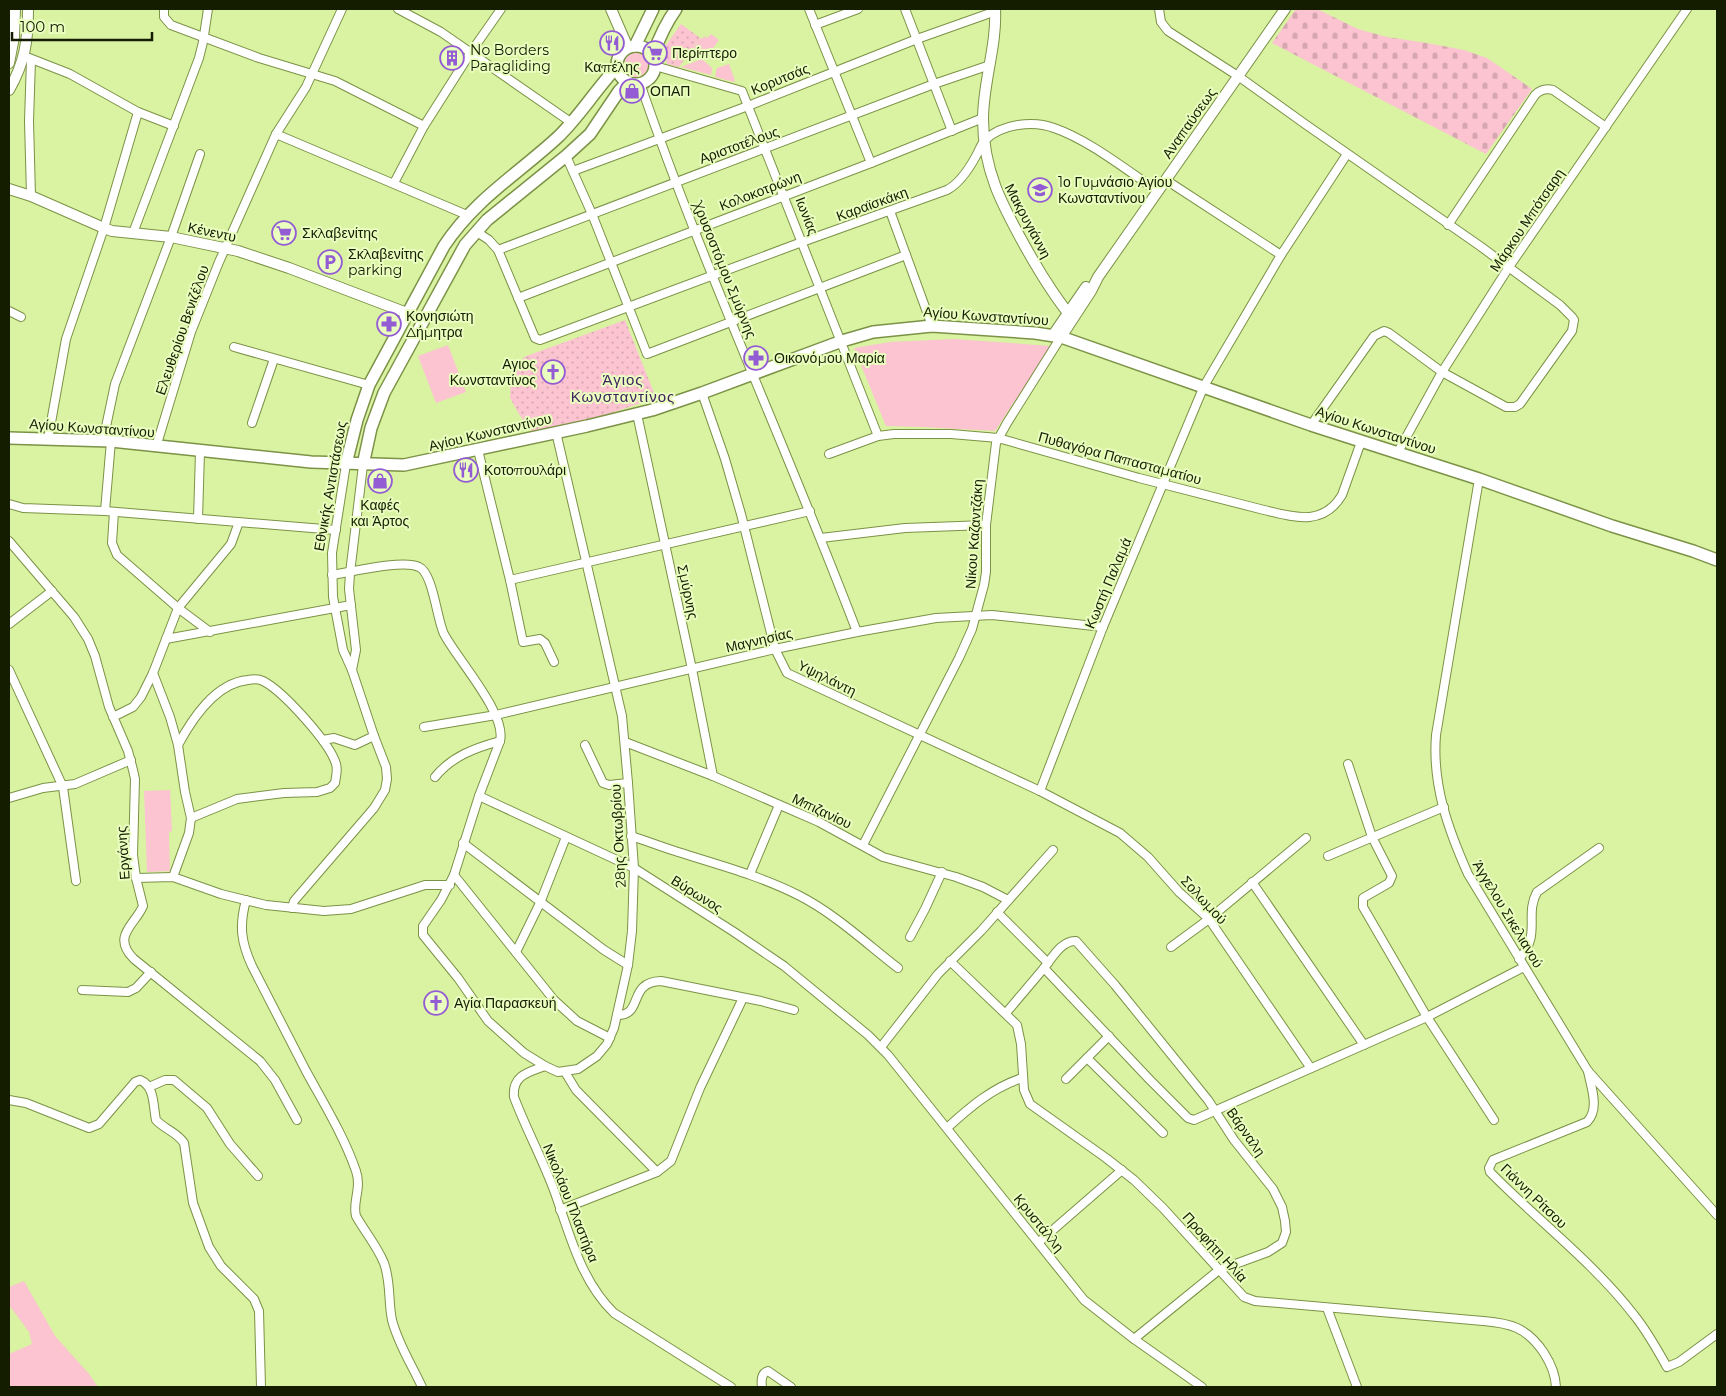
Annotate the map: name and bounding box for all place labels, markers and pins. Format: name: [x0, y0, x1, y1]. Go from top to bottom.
restaurant icon: Καπέλης: [599, 30, 625, 56]
supermarket icon: Περίπτερο: [642, 40, 668, 66]
place label: No Borders Paragliding: [470, 41, 551, 75]
place label: Περίπτερο: [672, 44, 737, 62]
building icon: No Borders Paragliding: [439, 45, 465, 71]
place label: Καπέλης: [584, 58, 640, 76]
shop icon: ΟΠΑΠ: [619, 78, 645, 104]
place label: ΟΠΑΠ: [650, 82, 690, 100]
place label: 1ο Γυμνάσιο Αγίου Κωνσταντίνου: [1058, 173, 1172, 207]
school or university icon: 1ο Γυμνάσιο Αγίου Κωνσταντίνου: [1027, 177, 1053, 203]
supermarket icon: Σκλαβενίτης: [271, 220, 297, 246]
place label: Σκλαβενίτης: [302, 224, 378, 242]
place label: Σκλαβενίτης parking: [348, 245, 424, 279]
parking icon: Σκλαβενίτης parking: [317, 249, 343, 275]
place label: Κονησιώτη Δήμητρα: [406, 307, 474, 341]
pharmacy icon: Κονησιώτη Δήμητρα: [376, 311, 402, 337]
pharmacy icon: Οικονόμου Μαρία: [743, 345, 769, 371]
place label: Οικονόμου Μαρία: [774, 349, 885, 367]
place label: Αγιος Κωνσταντίνος: [450, 355, 536, 389]
church icon: Αγιος Κωνσταντίνος: [540, 359, 566, 385]
restaurant icon: Κοτοπουλάρι: [453, 457, 479, 483]
place label: Κοτοπουλάρι: [484, 461, 566, 479]
shop icon: Καφές και Άρτος: [367, 468, 393, 494]
place label: Καφές και Άρτος: [351, 496, 410, 530]
church icon: Αγία Παρασκευή: [423, 990, 449, 1016]
place label: Αγία Παρασκευή: [454, 994, 557, 1012]

